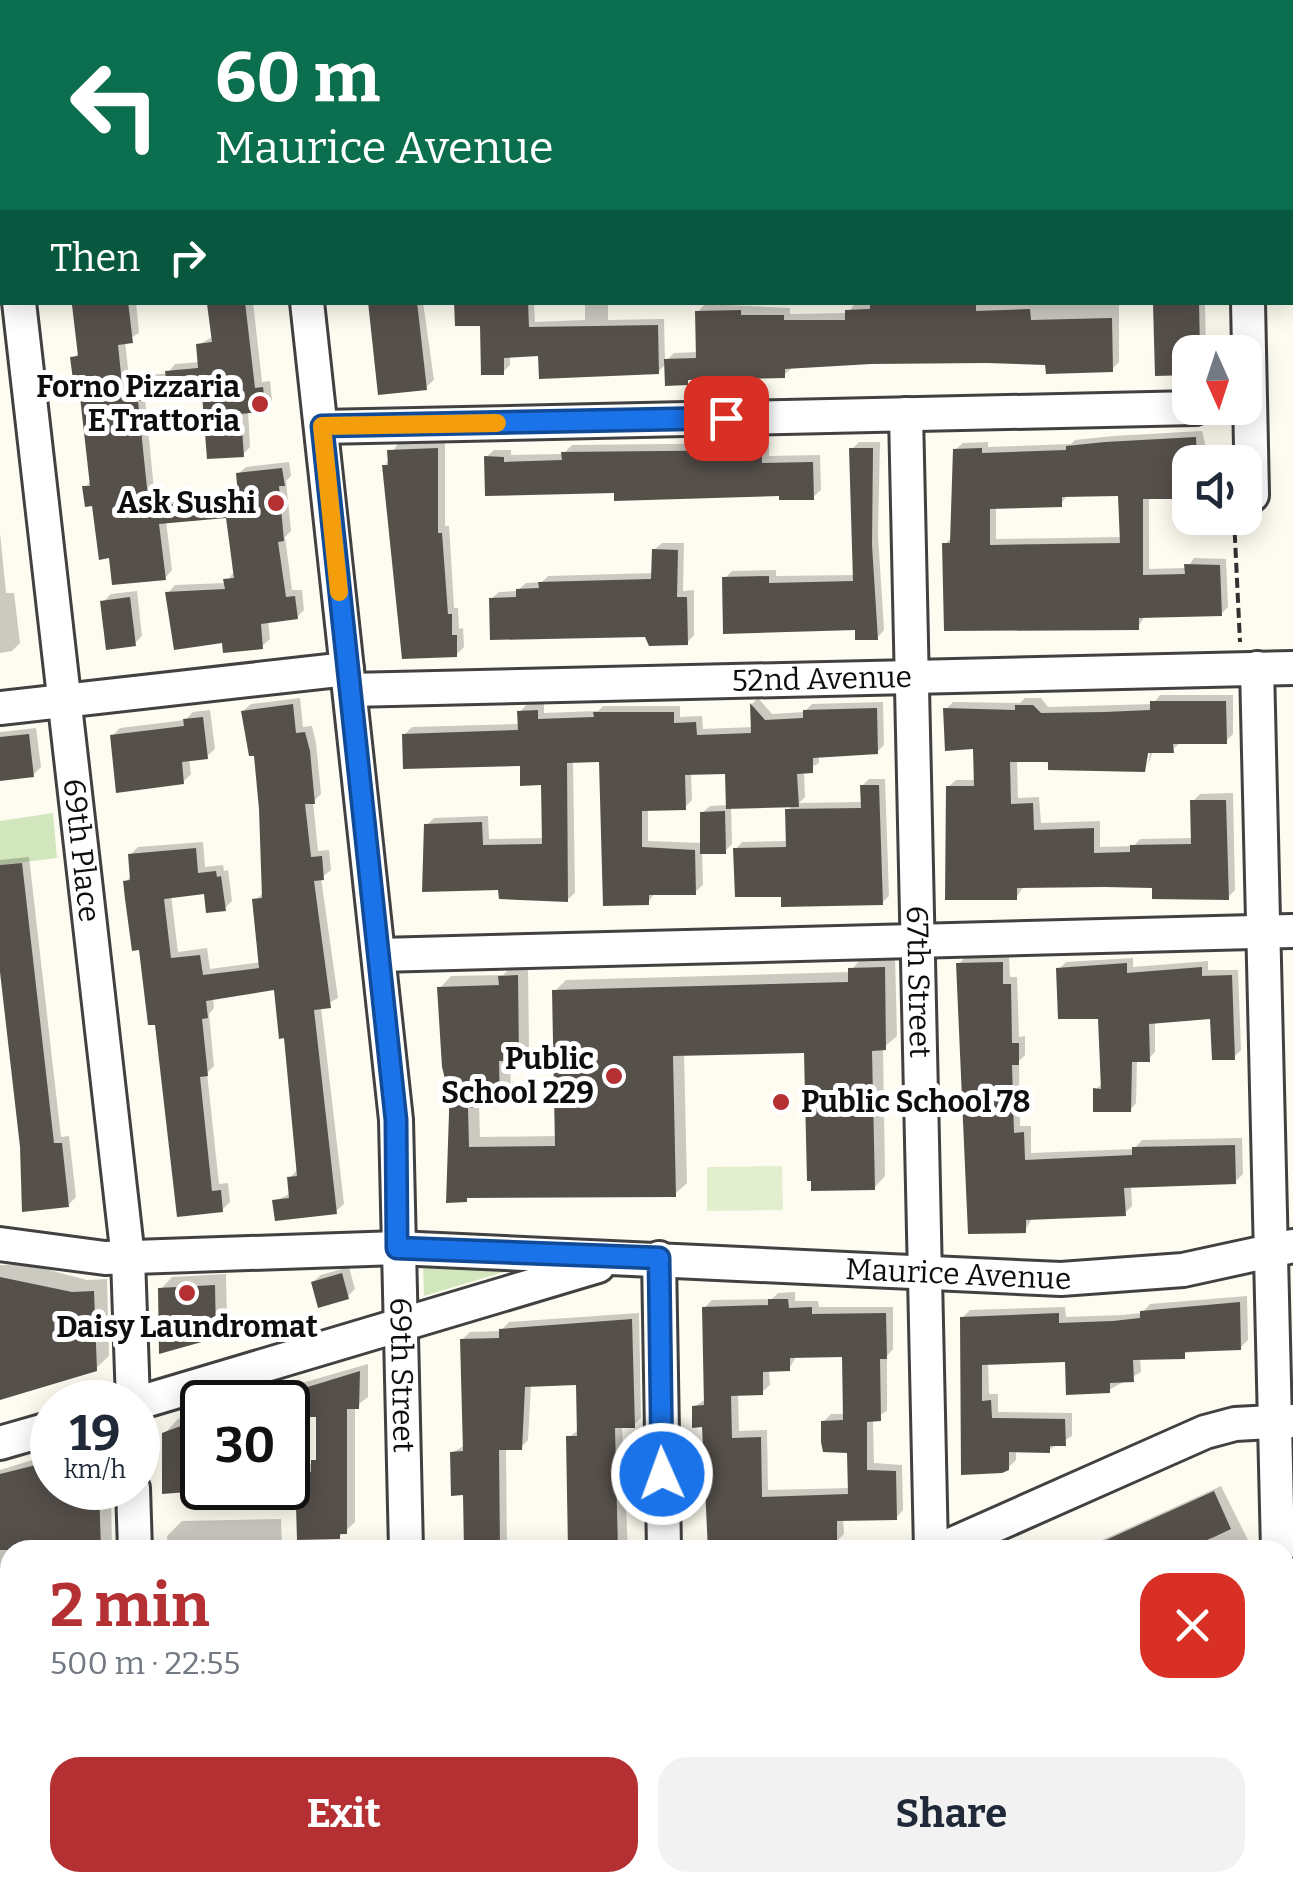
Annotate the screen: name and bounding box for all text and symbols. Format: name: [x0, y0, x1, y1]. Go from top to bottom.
text: 60 m: [215, 36, 380, 120]
icon: left: [50, 40, 180, 170]
text: Maurice Avenue: [215, 121, 554, 175]
icon: right: [160, 230, 215, 285]
text: Then: [50, 235, 140, 281]
north arrow: [1172, 335, 1262, 425]
map controls: [1172, 335, 1262, 535]
place label: Forno Pizzaria E Trattoria: [36, 369, 240, 439]
pin: [684, 376, 769, 461]
icon: arrive: [699, 391, 754, 446]
marker: Forno Pizzaria E Trattoria: [249, 393, 271, 415]
button: sound: [1172, 445, 1262, 535]
place label: Ask Sushi: [117, 485, 256, 521]
marker: Ask Sushi: [265, 492, 287, 514]
street label: 52nd Avenue: [731, 659, 912, 699]
street label: 69th Place: [55, 777, 108, 924]
street label: 67th Street: [899, 905, 938, 1058]
place label: Public School 229: [441, 1041, 594, 1111]
marker: Public School 229: [603, 1065, 625, 1087]
place label: Public School 78: [801, 1084, 1031, 1120]
marker: Public School 78: [770, 1091, 792, 1113]
street label: Maurice Avenue: [845, 1251, 1072, 1297]
marker: Daisy Laundromat: [176, 1282, 198, 1304]
street label: 69th Street: [382, 1297, 422, 1453]
place label: Daisy Laundromat: [56, 1309, 318, 1345]
speed limit sign: 30: [180, 1380, 310, 1510]
text: 19: [69, 1403, 121, 1463]
position arrow: [610, 1422, 714, 1526]
text: km/h: [64, 1455, 126, 1485]
text: 2 min: [50, 1570, 210, 1642]
button: close: [1140, 1573, 1245, 1678]
text: 500 m · 22:55: [50, 1644, 240, 1682]
button: Exit: [50, 1757, 638, 1872]
button: Share: [658, 1757, 1245, 1872]

